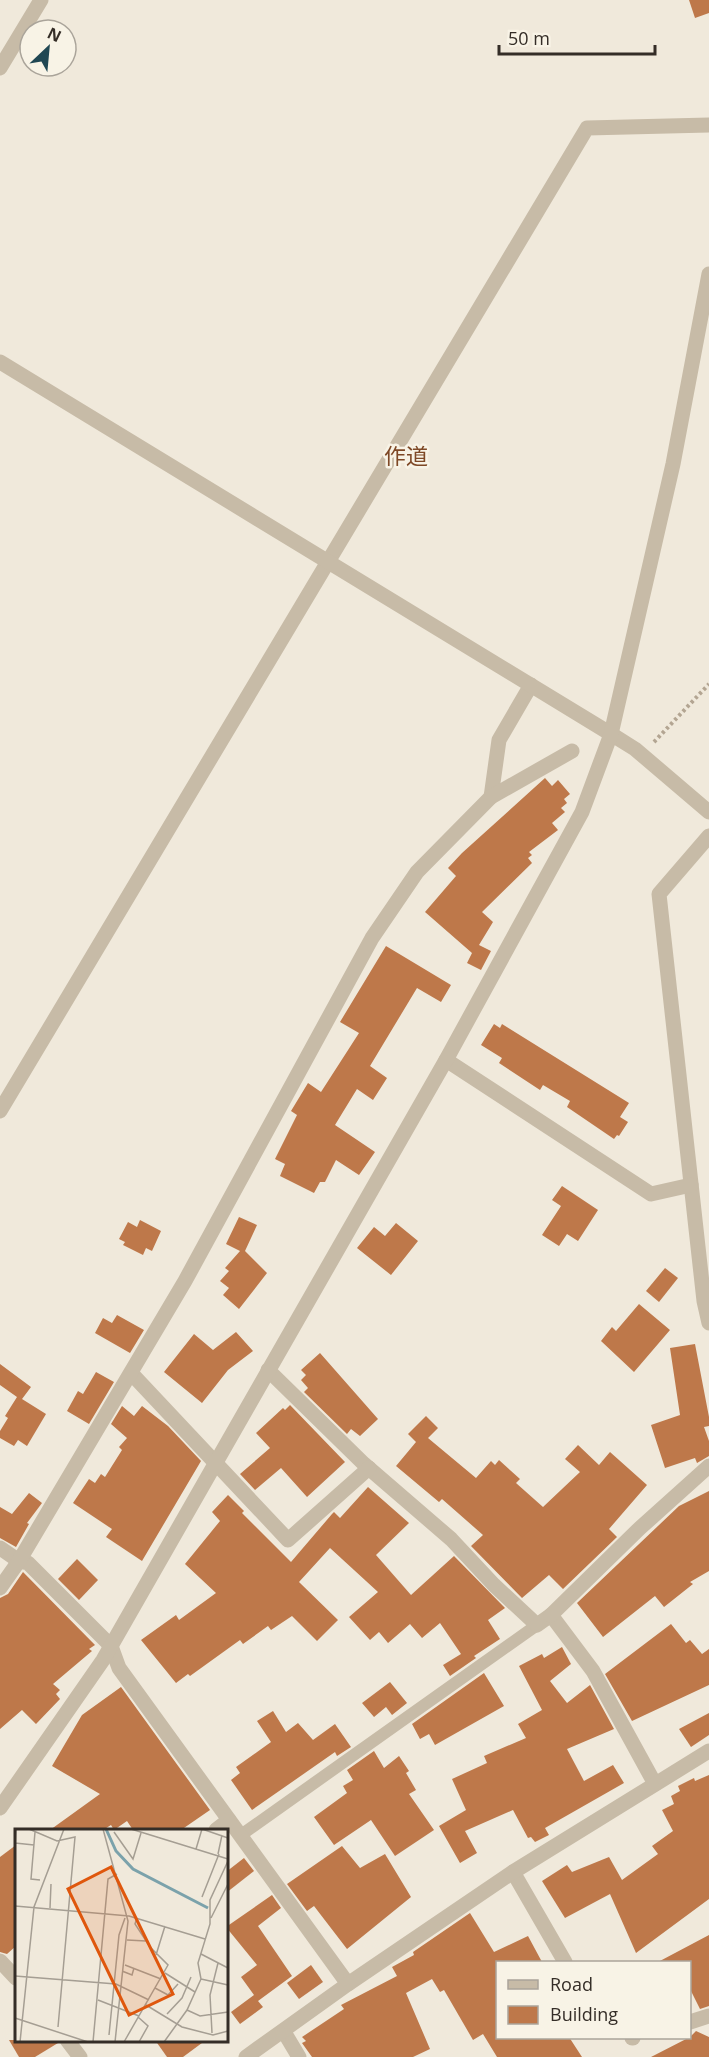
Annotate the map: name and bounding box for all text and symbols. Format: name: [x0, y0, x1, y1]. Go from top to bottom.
north arrow: [18, 18, 78, 78]
scale bar: [499, 18, 655, 56]
text: N: [44, 22, 65, 47]
text: 50 m: [508, 26, 550, 50]
district label: 作道: [384, 440, 428, 470]
inset map: [15, 1829, 228, 2042]
legend: [496, 1961, 691, 2039]
text: Road: [550, 1972, 593, 1996]
text: Building: [550, 2002, 618, 2026]

